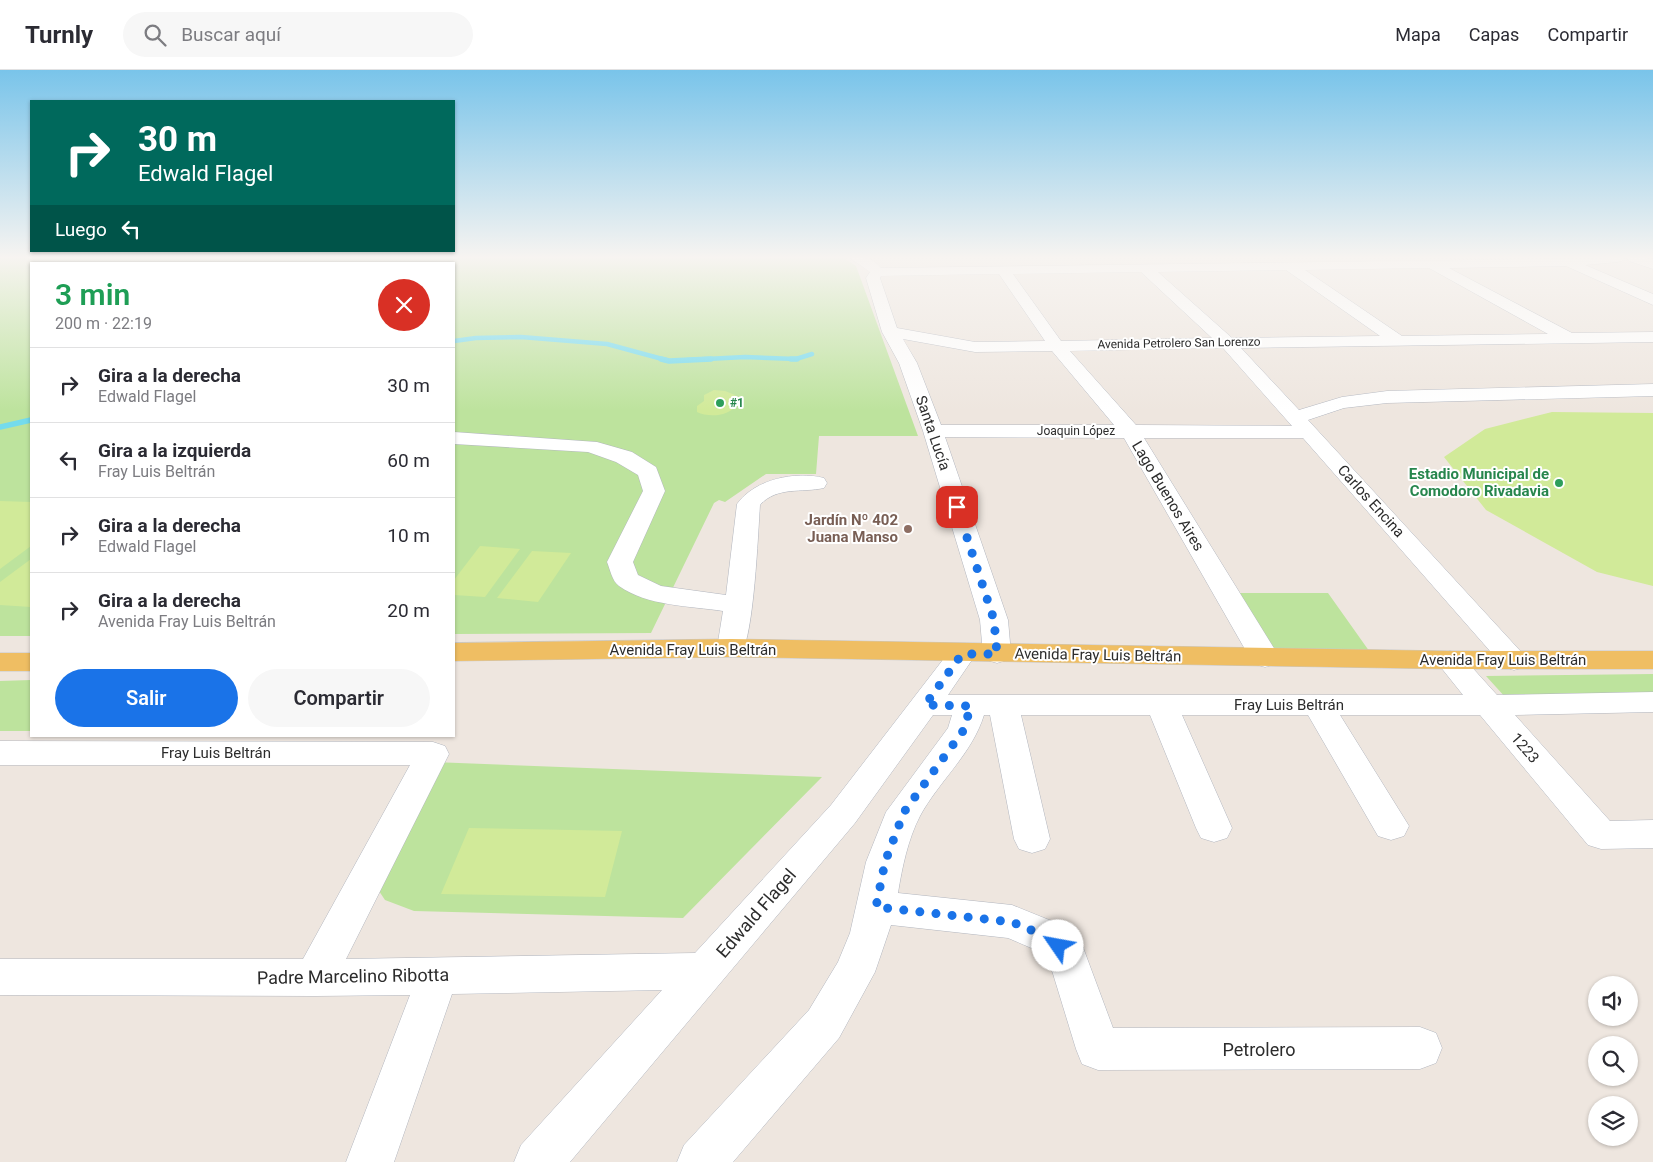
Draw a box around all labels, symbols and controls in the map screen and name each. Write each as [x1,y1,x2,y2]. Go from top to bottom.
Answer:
search box [123,12,473,57]
text: Turnly [25,21,93,49]
icon: search [141,21,169,49]
text: Buscar aquí [181,23,281,46]
text: Mapa [1395,24,1441,45]
text: Capas [1469,24,1519,45]
text: Compartir [1547,24,1628,45]
text: 30 m [138,119,217,160]
icon: right [55,120,120,185]
text: Edwald Flagel [138,161,273,186]
icon: left [117,215,145,243]
text: Luego [55,218,107,241]
text: 3 min [55,277,130,312]
button: close [378,279,430,331]
text: 200 m · 22:19 [55,314,152,333]
street label: Avenida Petrolero San Lorenzo [1097,335,1261,351]
text: Gira a la derecha [98,364,241,387]
icon: right [55,371,83,399]
text: 30 m [387,374,430,397]
text: Edwald Flagel [98,387,196,406]
street label: Santa Lucía [912,393,954,473]
place label: #1 [730,396,744,410]
marker: #1 [714,397,726,409]
street label: Joaquin López [1037,424,1115,438]
street label: Lago Buenos Aires [1128,438,1208,554]
text: Gira a la izquierda [98,439,251,462]
icon: left [55,446,83,474]
text: 60 m [387,449,430,472]
street label: Carlos Encina [1334,461,1408,541]
text: Fray Luis Beltrán [98,462,215,481]
place label: Estadio Municipal de Comodoro Rivadavia [1409,465,1549,500]
marker: Estadio Municipal de Comodoro Rivadavia [1553,477,1565,489]
pin [936,486,978,528]
icon: arrive [943,493,971,521]
place label: Jardín Nº 402 Juana Manso [805,511,898,546]
text: Gira a la derecha [98,514,241,537]
icon: right [55,521,83,549]
marker: Jardín Nº 402 Juana Manso [902,523,914,535]
text: 10 m [387,524,430,547]
text: Edwald Flagel [98,537,196,556]
text: Gira a la derecha [98,589,241,612]
icon: right [55,596,83,624]
text: 20 m [387,599,430,622]
text: Avenida Fray Luis Beltrán [98,612,276,631]
street label: Avenida Fray Luis Beltrán [610,641,776,659]
street label: Avenida Fray Luis Beltrán [1014,645,1182,665]
street label: Avenida Fray Luis Beltrán [1420,651,1586,669]
button: Salir [55,669,238,727]
button: Compartir [248,669,430,727]
street label: Fray Luis Beltrán [1234,696,1344,714]
street label: 1223 [1507,729,1543,767]
street label: Fray Luis Beltrán [161,744,271,762]
street label: Edwald Flagel [712,864,800,962]
position arrow [1031,919,1083,971]
street label: Padre Marcelino Ribotta [257,964,449,988]
map controls [1588,976,1638,1146]
button: sound [1588,976,1638,1026]
button: search [1588,1036,1638,1086]
street label: Petrolero [1223,1039,1295,1060]
button: layers [1588,1096,1638,1146]

